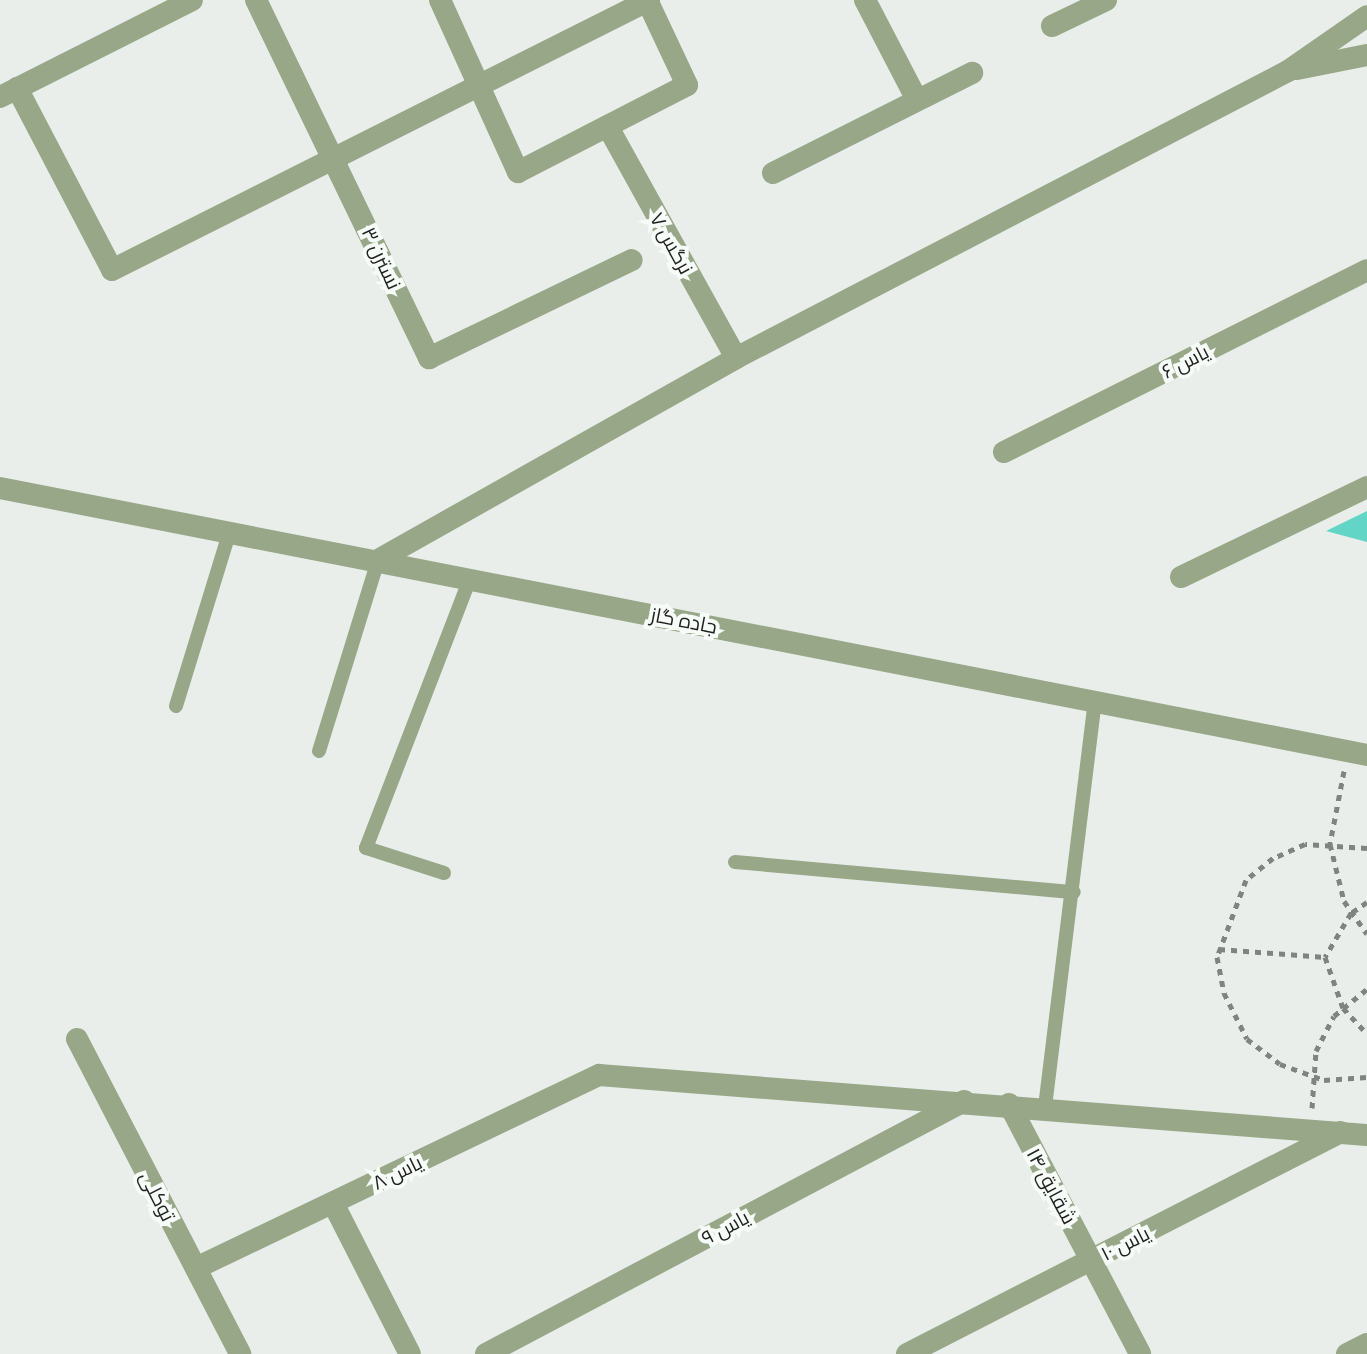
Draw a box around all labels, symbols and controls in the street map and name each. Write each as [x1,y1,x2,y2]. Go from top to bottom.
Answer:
street label: نرگس ۷ [645,208,699,278]
street label: نسترن ۳ [357,223,407,293]
street label: یاس ۶ [1157,339,1213,383]
street label: جاده گاز [649,602,719,638]
street label: شقایق ۱۴ [1022,1144,1082,1228]
street label: یاس ۸ [368,1150,426,1194]
street label: توکلی [135,1167,181,1225]
street label: یاس ۹ [697,1205,753,1249]
street label: یاس ۱۰ [1097,1221,1153,1265]

